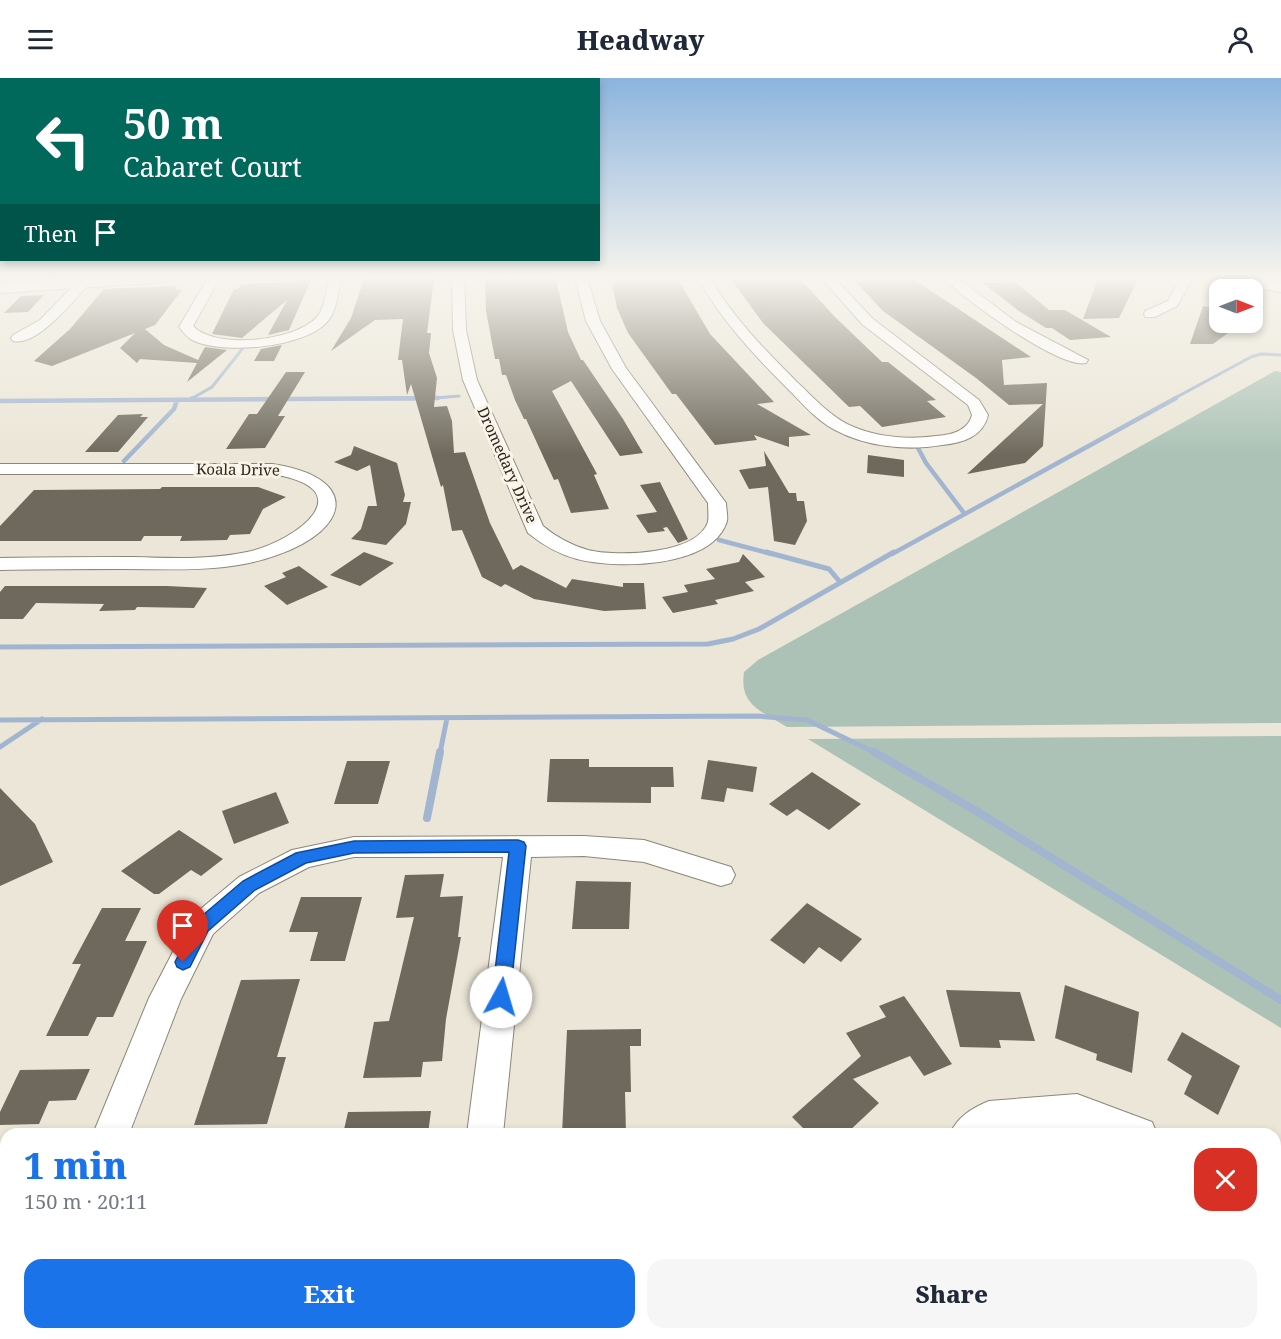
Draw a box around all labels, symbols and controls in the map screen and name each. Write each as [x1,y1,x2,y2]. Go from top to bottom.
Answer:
text: Headway [577,21,704,58]
icon: menu [24,23,57,56]
icon: person [1224,23,1257,56]
text: 50 m [123,94,223,151]
icon: left [24,102,102,180]
text: Cabaret Court [123,148,302,185]
icon: arrive [89,216,122,249]
text: Then [24,218,77,248]
north arrow [1209,279,1263,333]
map controls [1209,279,1263,333]
street label: Dromedary Drive [473,403,543,526]
street label: Koala Drive [196,458,280,480]
pin [157,900,208,962]
icon: arrive [166,909,199,942]
position arrow [469,965,533,1029]
text: 1 min [24,1141,127,1190]
button: close [1194,1148,1257,1211]
text: 150 m · 20:11 [24,1188,147,1215]
button: Exit [24,1259,635,1328]
button: Share [647,1259,1257,1328]

